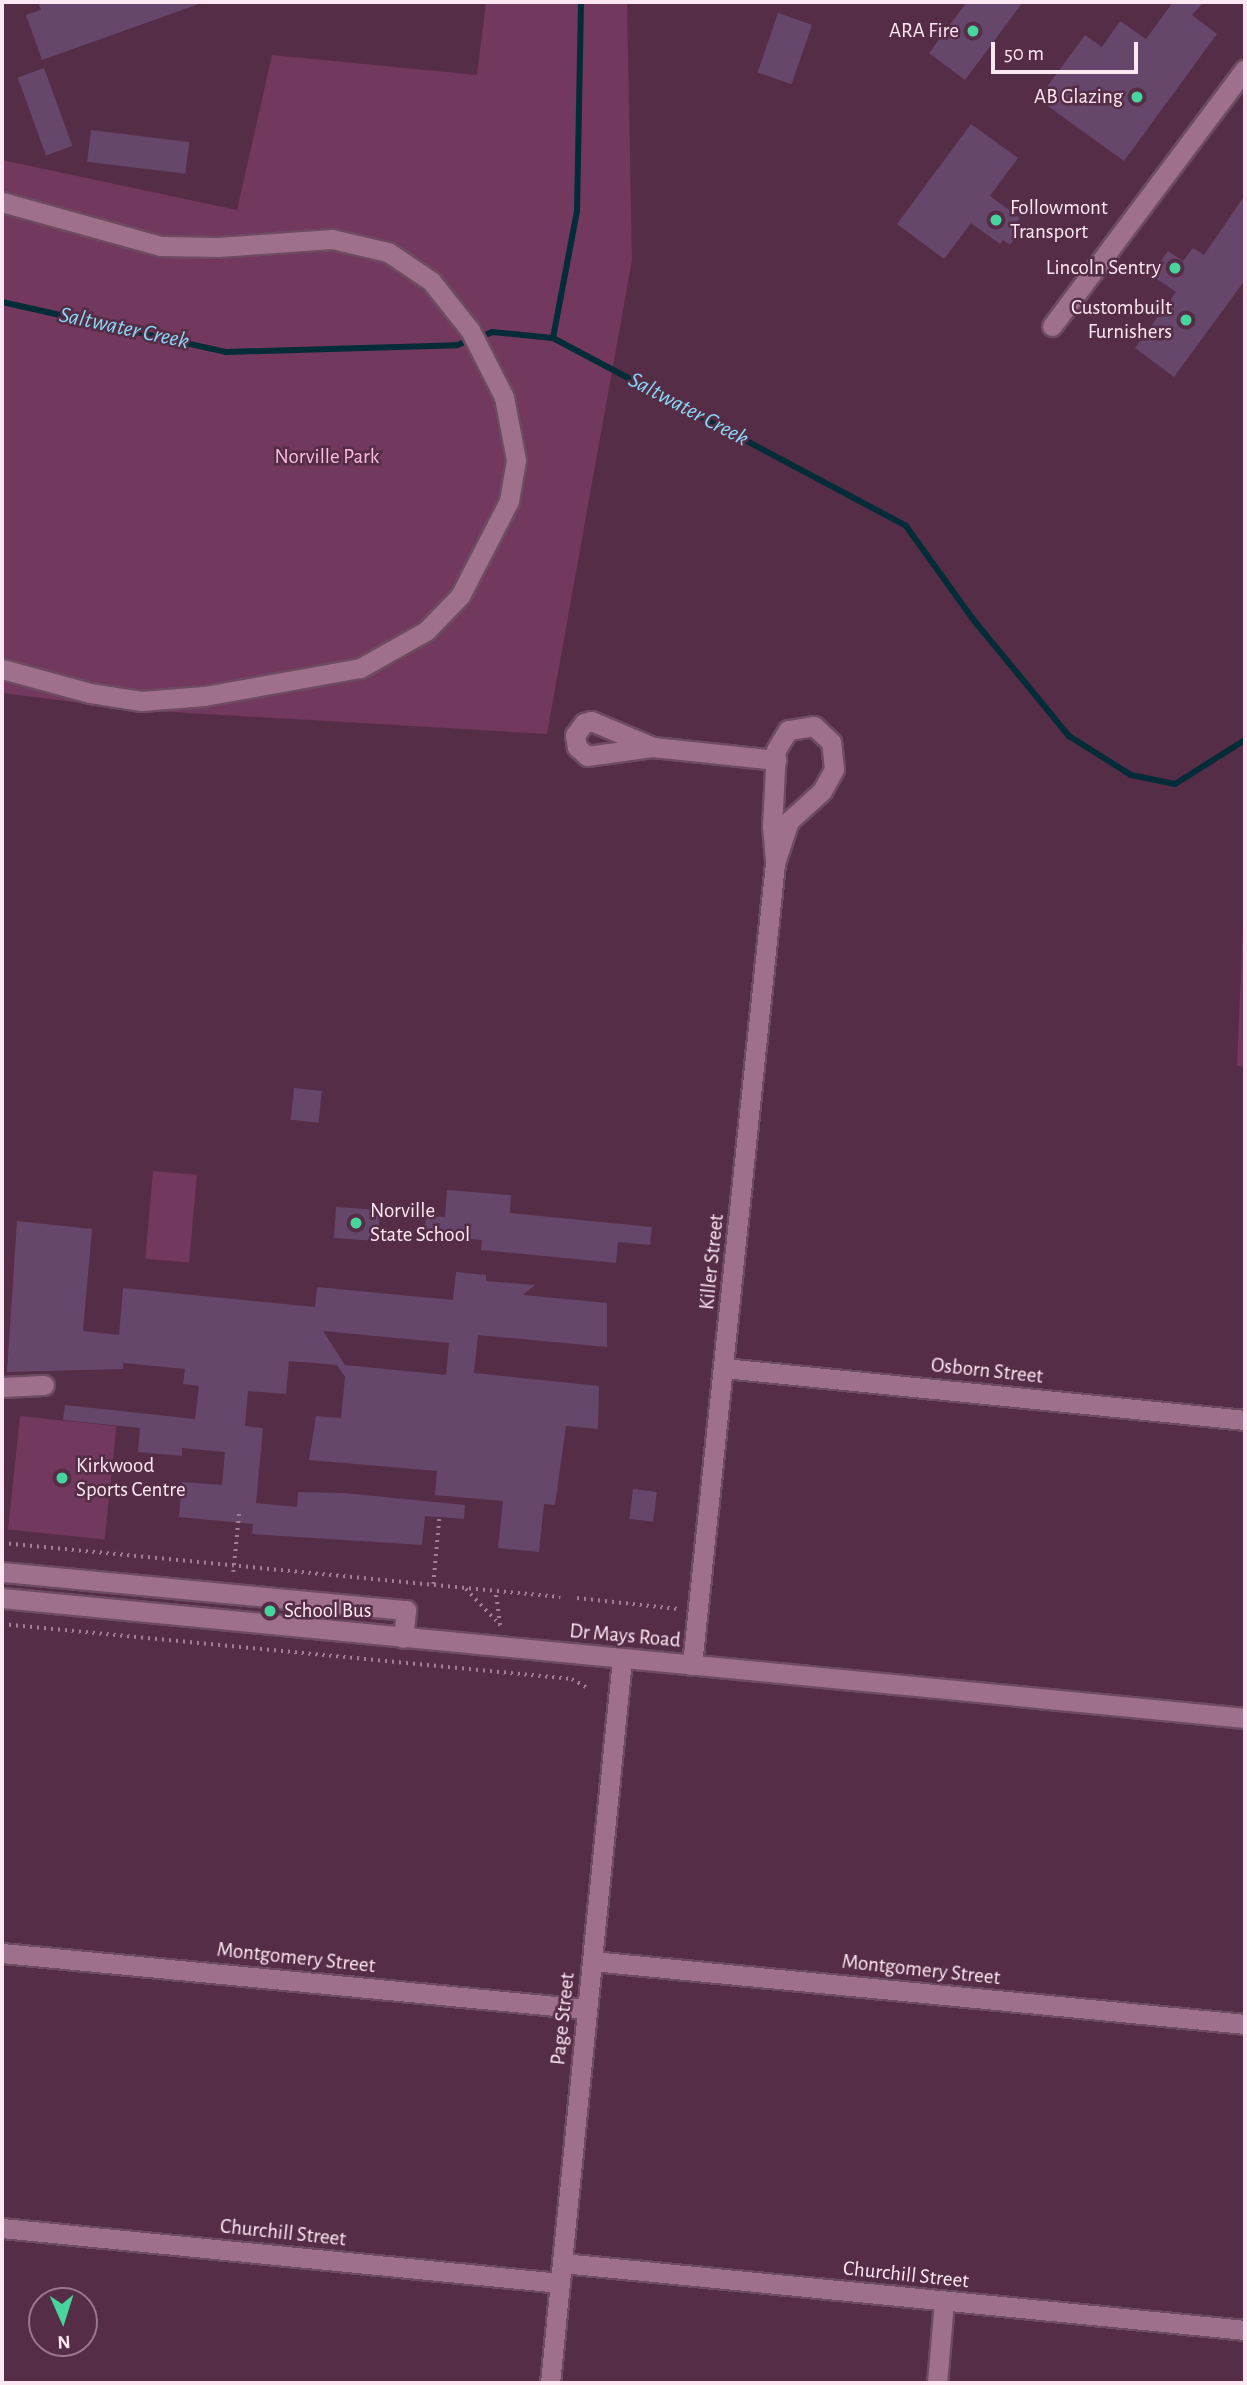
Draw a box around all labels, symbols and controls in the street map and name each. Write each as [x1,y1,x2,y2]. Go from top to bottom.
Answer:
place label: ARA Fire [889,18,959,44]
marker: ARA Fire [965,23,981,39]
scale bar [995,28,1142,72]
text: 50 m [1004,43,1044,64]
place label: AB Glazing [1034,84,1123,110]
marker: AB Glazing [1129,89,1145,105]
place label: Followmont Transport [1010,195,1108,245]
marker: Followmont Transport [988,212,1004,228]
place label: Lincoln Sentry [1046,255,1161,281]
marker: Lincoln Sentry [1167,260,1183,276]
place label: Custombuilt Furnishers [1071,295,1172,345]
water label: Saltwater Creek [57,302,191,356]
marker: Custombuilt Furnishers [1178,312,1194,328]
water label: Saltwater Creek [623,367,753,453]
park label: Norville Park [275,444,379,470]
place label: Norville State School [370,1198,470,1248]
street label: Killer Street [694,1213,730,1311]
marker: Norville State School [348,1215,364,1231]
street label: Osborn Street [930,1353,1044,1389]
place label: Kirkwood Sports Centre [76,1453,186,1503]
marker: Kirkwood Sports Centre [54,1470,70,1486]
place label: School Bus [284,1598,372,1624]
marker: School Bus [262,1603,278,1619]
street label: Dr Mays Road [568,1619,682,1653]
street label: Montgomery Street [216,1937,376,1979]
street label: Montgomery Street [841,1949,1001,1991]
street label: Page Street [546,1971,580,2067]
street label: Churchill Street [219,2214,347,2252]
street label: Churchill Street [842,2256,970,2294]
north arrow [28,2287,98,2357]
text: N [57,2332,71,2351]

